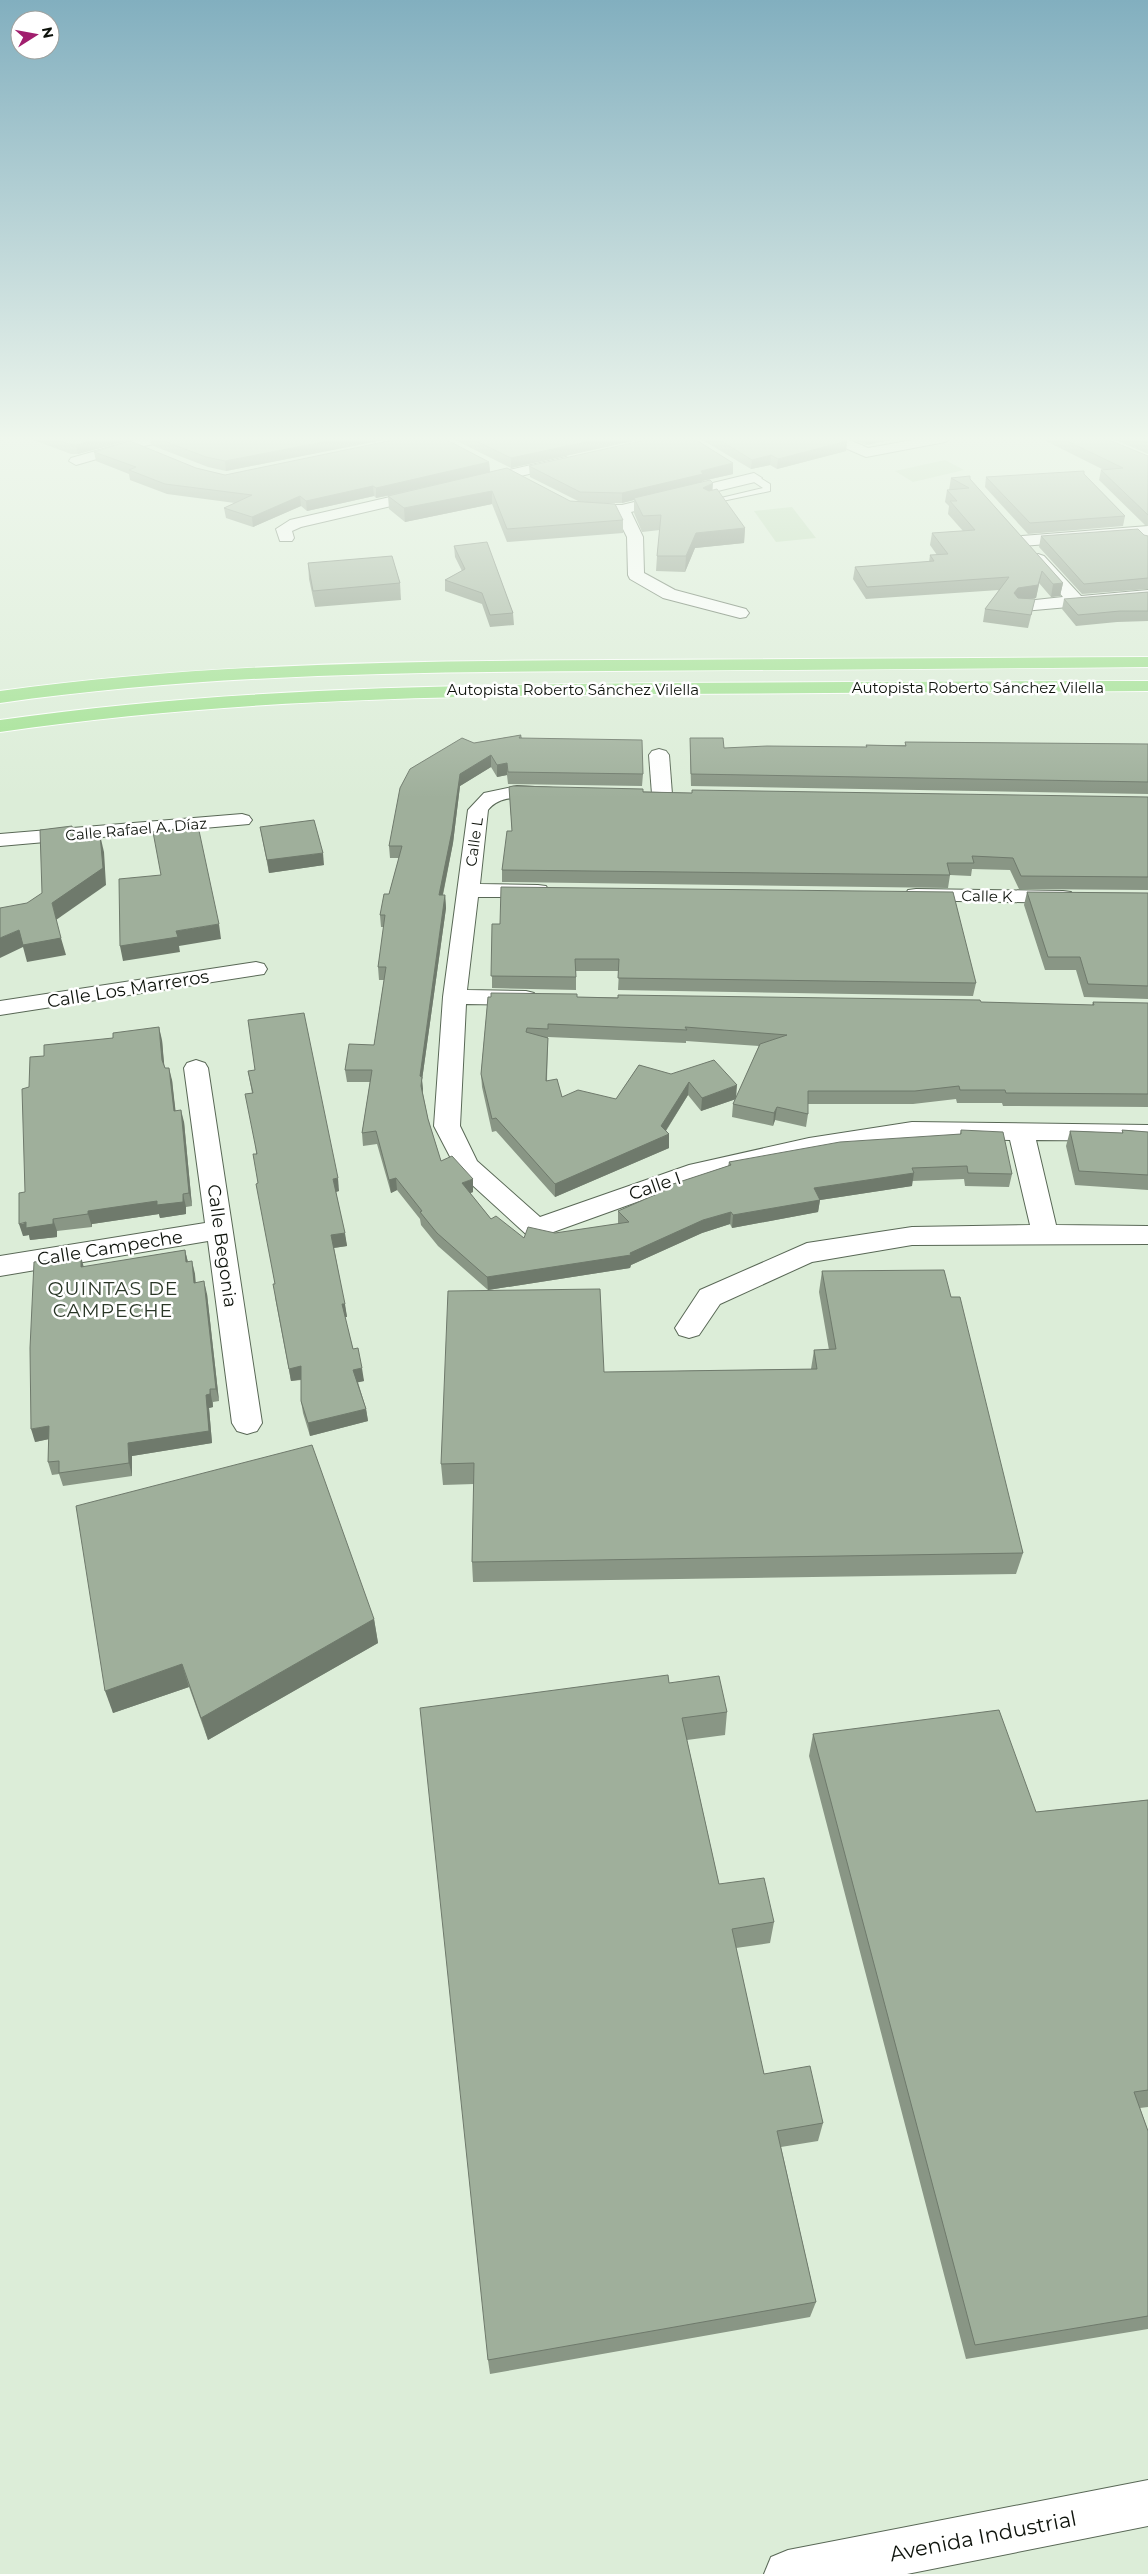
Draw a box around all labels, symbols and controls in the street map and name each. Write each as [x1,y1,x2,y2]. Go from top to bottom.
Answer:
north arrow [10,10,60,60]
text: N [38,25,58,40]
street label: Autopista Roberto Sánchez Vilella [852,678,1104,697]
street label: Autopista Roberto Sánchez Vilella [447,680,699,699]
street label: Calle Rafael A. Díaz [64,813,208,845]
street label: Calle L [461,816,487,868]
street label: Calle K [961,886,1013,906]
street label: Calle Los Marreros [45,965,211,1013]
street label: Calle I [626,1167,684,1205]
street label: Calle Begonia [202,1183,242,1309]
street label: Calle Campeche [36,1226,184,1270]
district label: QUINTAS DE CAMPECHE [47,1277,179,1322]
street label: Avenida Industrial [887,2506,1079,2566]

